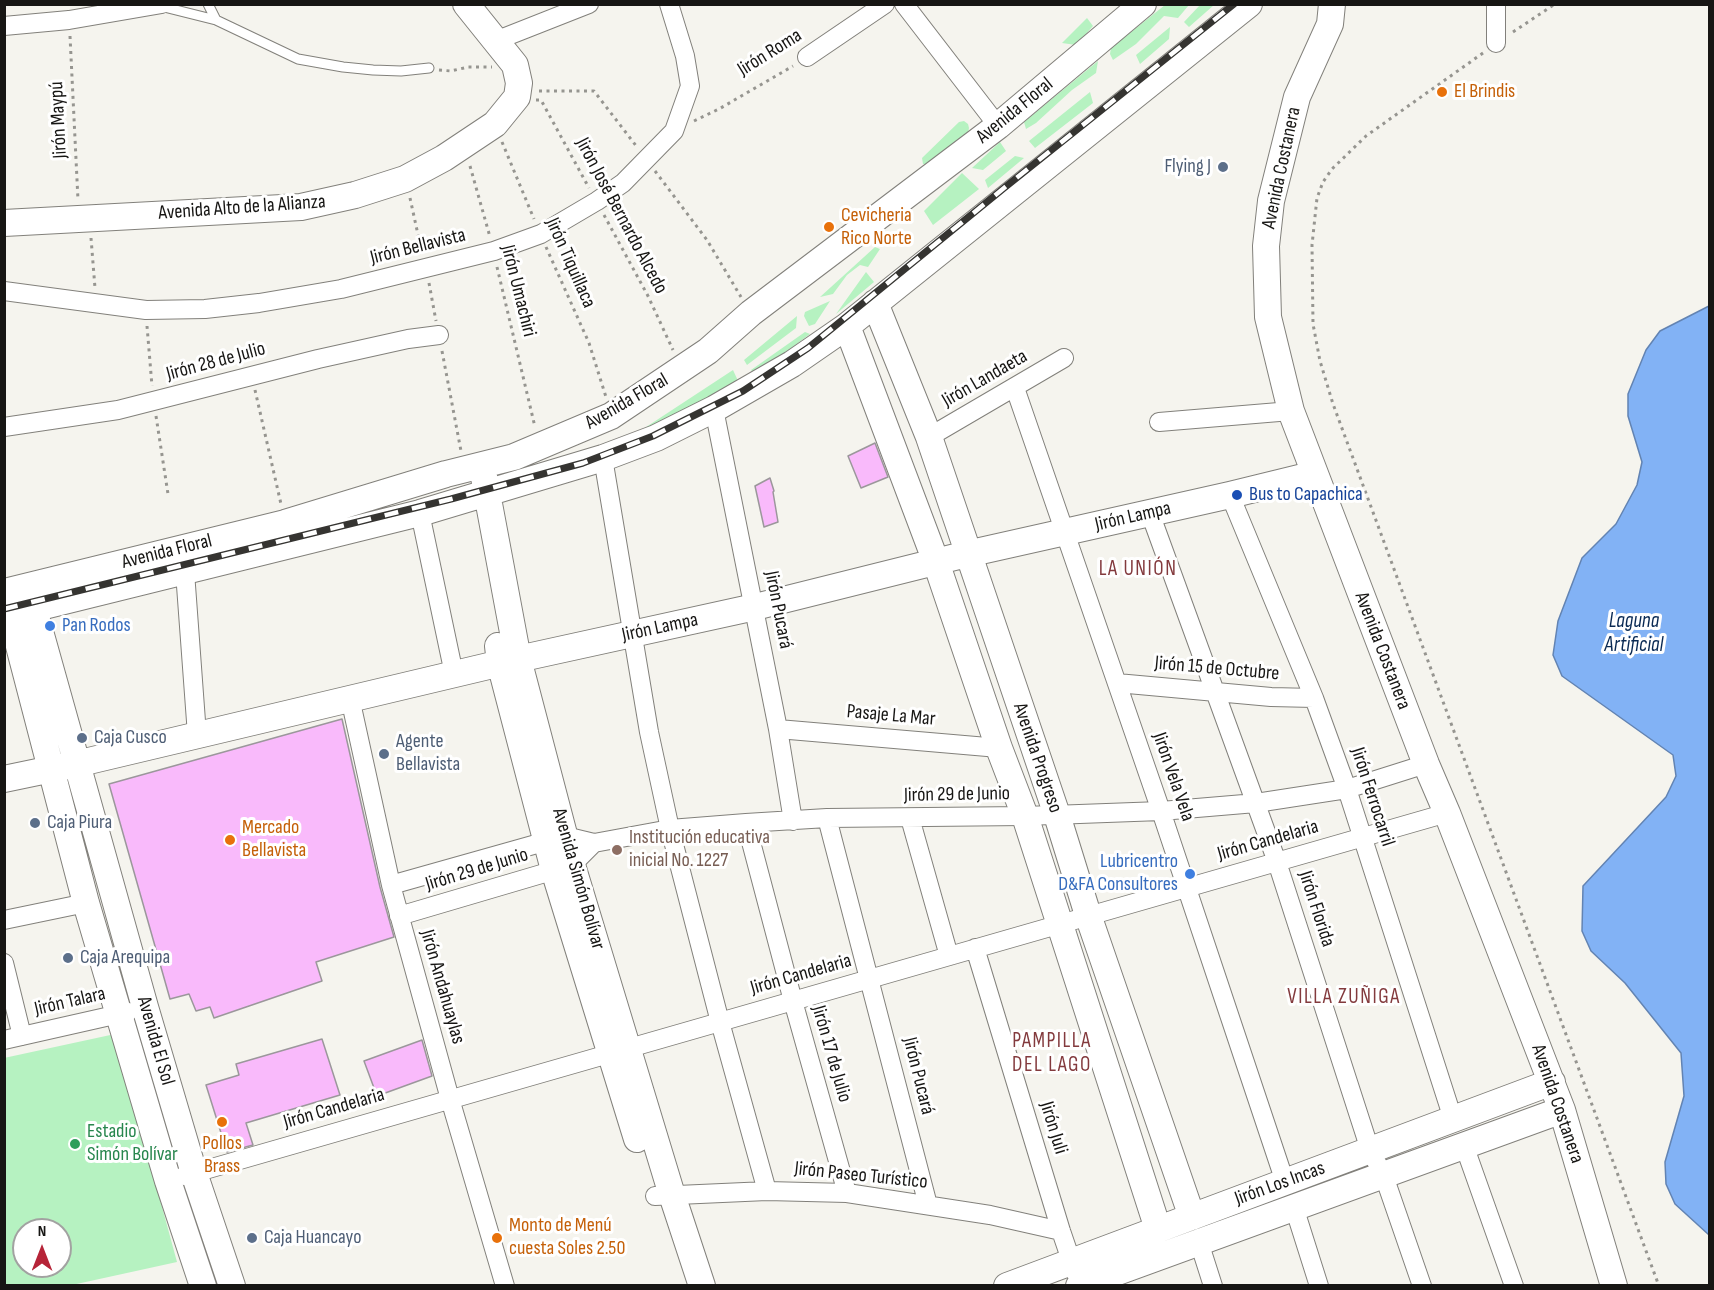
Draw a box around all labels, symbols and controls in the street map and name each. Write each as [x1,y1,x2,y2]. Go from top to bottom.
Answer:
street label: Jirón Roma [733,24,807,82]
street label: Avenida Floral [972,73,1058,149]
place label: El Brindis [1454,80,1515,104]
street label: Jirón Maypú [45,81,73,159]
marker: El Brindis [1435,85,1449,99]
street label: Avenida Costanera [1257,105,1307,231]
street label: Jirón José Bernardo Alcedo [570,134,672,298]
place label: Flying J [1164,155,1211,179]
marker: Flying J [1216,160,1230,174]
street label: Avenida Alto de la Alianza [158,190,326,226]
place label: Cevicheria Rico Norte [841,204,912,251]
street label: Jirón Tiquillaca [539,214,601,312]
marker: Cevicheria Rico Norte [822,220,836,234]
street label: Jirón Bellavista [368,224,468,270]
street label: Jirón Umachiri [495,243,541,339]
street label: Jirón 28 de Julio [164,337,268,387]
street label: Jirón Landaeta [938,345,1032,413]
street label: Avenida Floral [581,369,673,435]
place label: Bus to Capachica [1249,483,1363,507]
marker: Bus to Capachica [1230,488,1244,502]
street label: Jirón Lampa [1093,497,1173,537]
street label: Avenida Floral [120,529,214,575]
district label: LA UNIÓN [1099,557,1177,583]
street label: Jirón Pucará [759,569,797,651]
street label: Avenida Costanera [1349,589,1415,713]
street label: Jirón Lampa [620,608,700,648]
water label: Laguna Artificial [1605,609,1663,659]
place label: Pan Rodos [62,614,131,638]
marker: Pan Rodos [43,619,57,633]
street label: Jirón 15 de Octubre [1154,652,1280,686]
street label: Pasaje La Mar [846,700,936,732]
street label: Avenida Progreso [1007,700,1067,816]
place label: Caja Cusco [94,726,167,750]
place label: Agente Bellavista [396,730,460,777]
street label: Jirón Vela Vela [1147,730,1199,824]
marker: Caja Cusco [75,731,89,745]
street label: Jirón Ferrocarril [1345,745,1399,849]
marker: Agente Bellavista [377,747,391,761]
street label: Jirón 29 de Junio [904,782,1010,808]
street label: Avenida Simón Bolívar [546,805,610,953]
place label: Caja Piura [47,811,112,835]
street label: Jirón Candelaria [1215,815,1321,867]
marker: Caja Piura [28,816,42,830]
place label: Mercado Bellavista [242,816,306,863]
place label: Institución educativa inicial No. 1227 [629,826,770,873]
marker: Mercado Bellavista [223,833,237,847]
street label: Jirón 29 de Junio [423,843,531,897]
marker: Institución educativa inicial No. 1227 [610,843,624,857]
place label: Lubricentro D&FA Consultores [1058,850,1178,897]
marker: Lubricentro D&FA Consultores [1183,867,1197,881]
street label: Jirón Florida [1292,868,1340,950]
street label: Jirón Andahuaylas [414,927,470,1047]
place label: Caja Arequipa [80,946,170,970]
street label: Jirón Candelaria [748,949,854,1001]
marker: Caja Arequipa [61,951,75,965]
street label: Jirón Talara [32,982,108,1022]
district label: VILLA ZUÑIGA [1287,985,1401,1011]
street label: Avenida El Sol [131,994,179,1088]
street label: Jirón 17 de Julio [806,1003,856,1105]
district label: PAMPILLA DEL LAGO [1012,1029,1092,1079]
street label: Jirón Pucará [897,1035,939,1117]
street label: Avenida Costanera [1525,1042,1589,1166]
street label: Jirón Candelaria [281,1083,387,1135]
street label: Jirón Juli [1034,1099,1072,1157]
marker: Pollos Brass [215,1115,229,1129]
place label: Estadio Simón Bolívar [87,1120,178,1167]
place label: Pollos Brass [202,1132,242,1179]
marker: Estadio Simón Bolívar [68,1137,82,1151]
street label: Jirón Paseo Turístico [793,1157,929,1195]
street label: Jirón Los Incas [1232,1157,1328,1211]
place label: Monto de Menú cuesta Soles 2.50 [509,1214,625,1261]
north arrow [12,1218,72,1278]
text: N [38,1222,46,1241]
place label: Caja Huancayo [264,1226,361,1250]
marker: Caja Huancayo [245,1231,259,1245]
marker: Monto de Menú cuesta Soles 2.50 [490,1231,504,1245]

